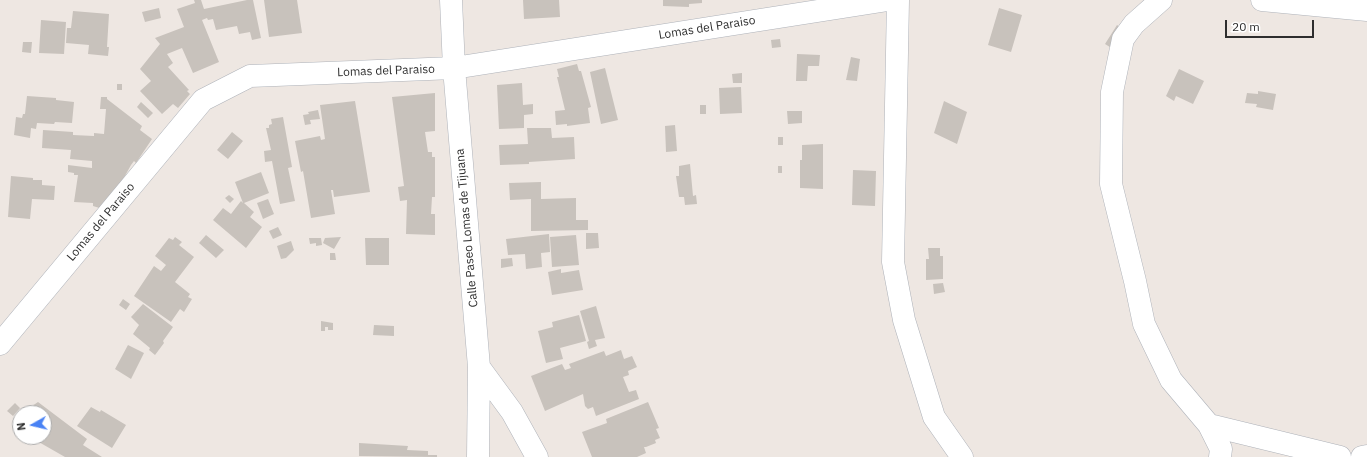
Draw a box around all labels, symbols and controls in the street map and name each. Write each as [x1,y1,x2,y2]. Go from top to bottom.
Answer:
scale bar [1227,12,1316,38]
street label: Lomas del Paraiso [658,13,756,43]
text: 20 m [1232,19,1260,34]
street label: Lomas del Paraiso [337,62,435,80]
street label: Calle Paseo Lomas de Tijuana [453,148,481,308]
street label: Lomas del Paraiso [64,180,138,264]
north arrow [12,405,52,445]
text: N [14,422,29,431]

